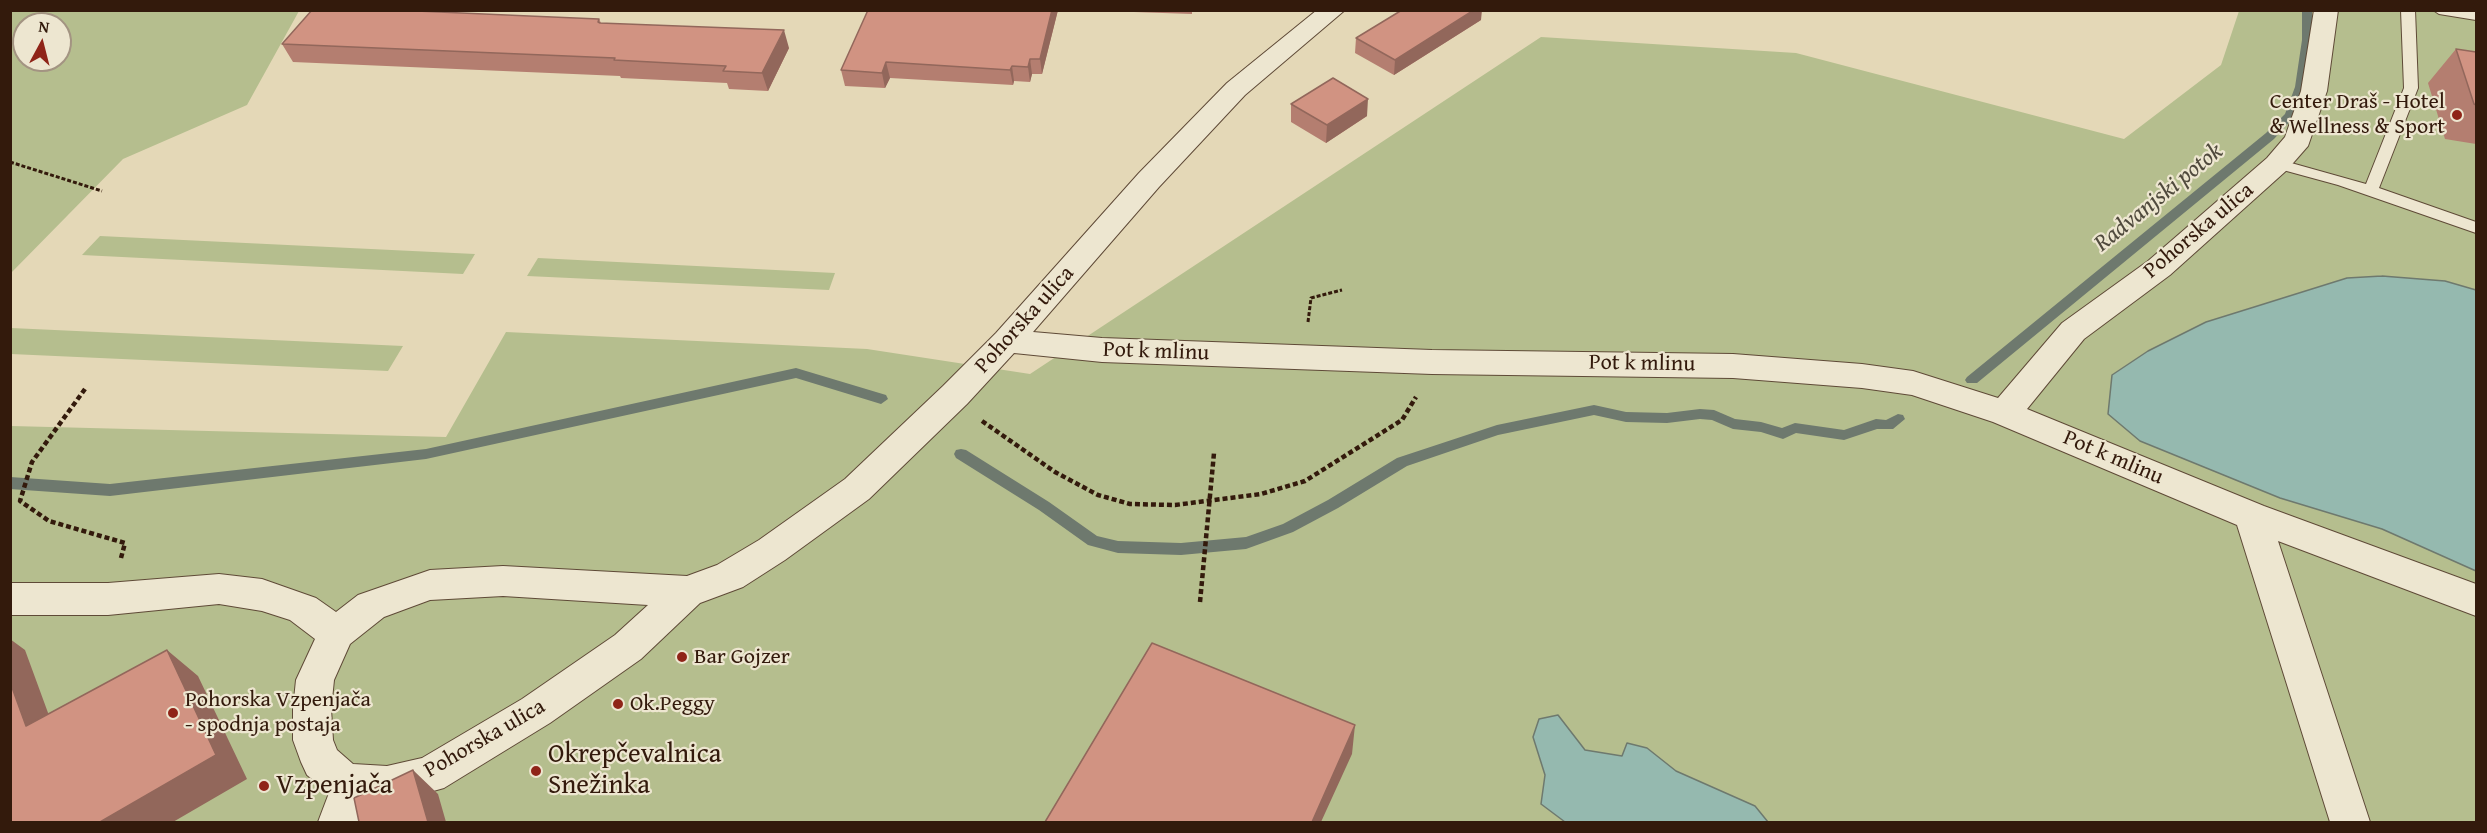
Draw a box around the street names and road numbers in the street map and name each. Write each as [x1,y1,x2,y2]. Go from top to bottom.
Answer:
street label: Pohorska ulica [2139,177,2259,285]
street label: Pohorska ulica [970,261,1080,379]
street label: Pot k mlinu [1102,337,1210,367]
street label: Pot k mlinu [1589,350,1695,378]
street label: Pot k mlinu [2059,425,2167,491]
street label: Pohorska ulica [420,694,550,784]

